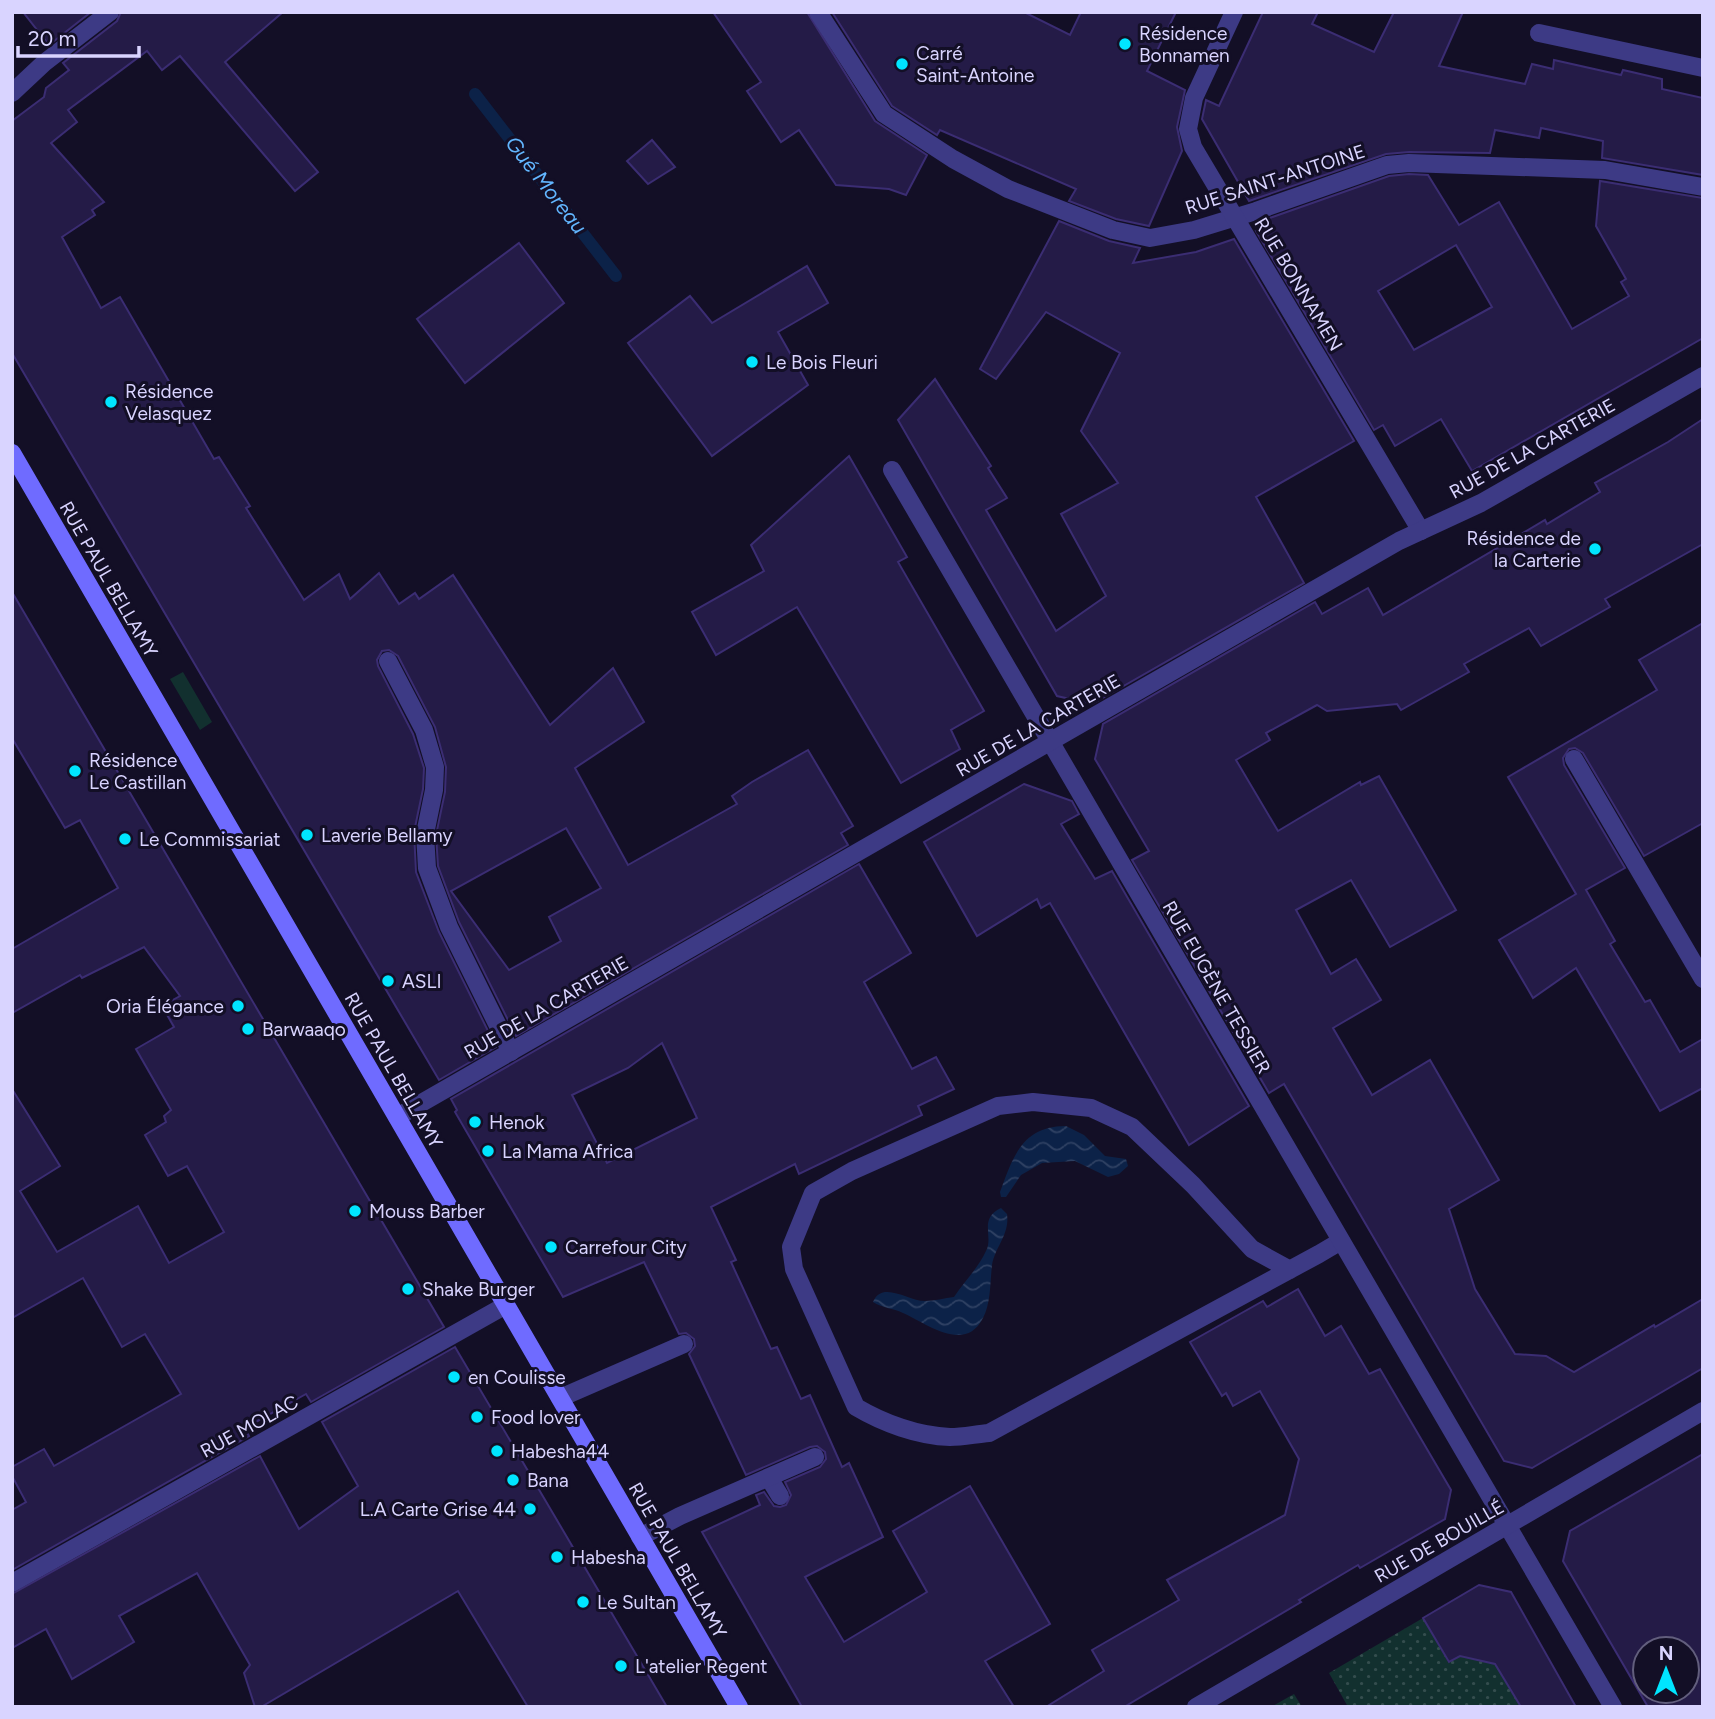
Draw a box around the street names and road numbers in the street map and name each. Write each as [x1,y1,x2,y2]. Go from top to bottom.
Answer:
street label: RUE SAINT-ANTOINE [1182,139,1368,219]
street label: RUE BONNAMEN [1250,213,1348,355]
street label: RUE DE LA CARTERIE [1445,393,1619,504]
street label: RUE PAUL BELLAMY [55,497,163,662]
street label: RUE DE LA CARTERIE [952,669,1125,782]
street label: RUE EUGÈNE TESSIER [1158,897,1275,1078]
street label: RUE DE LA CARTERIE [460,951,633,1064]
street label: RUE PAUL BELLAMY [340,988,448,1153]
street label: RUE MOLAC [196,1390,302,1463]
street label: RUE PAUL BELLAMY [624,1478,732,1643]
street label: RUE DE BOUILLÉ [1370,1495,1508,1588]

